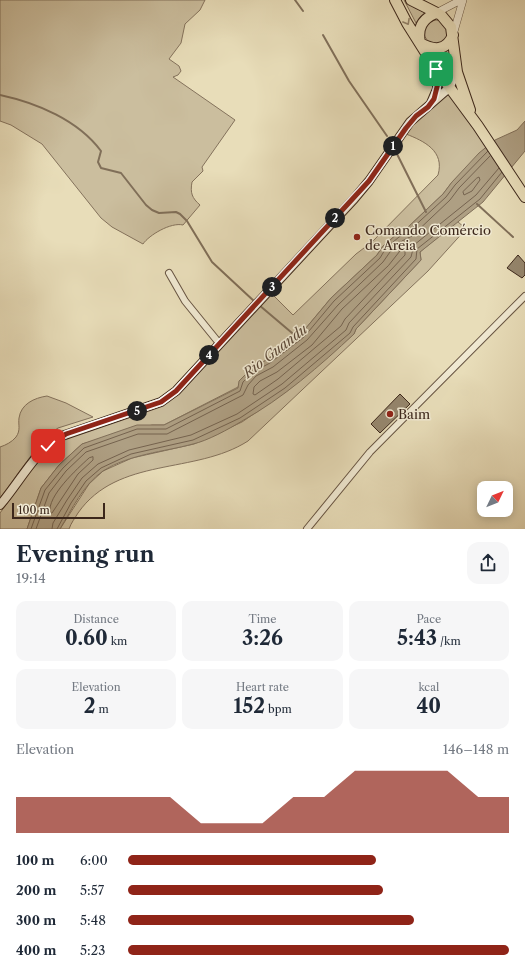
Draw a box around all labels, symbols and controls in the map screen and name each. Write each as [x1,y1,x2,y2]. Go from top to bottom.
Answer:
one-way arrow [402,18,409,25]
pin [419,52,453,86]
icon: arrive [425,58,447,80]
pin: 1 [383,136,403,156]
text: 1 [391,139,395,153]
pin: 2 [325,208,345,228]
text: 2 [332,211,338,225]
place label: Comando Comércio de Areia [365,222,491,253]
marker: Comando Comércio de Areia [352,232,362,242]
pin: 3 [262,277,282,297]
text: 3 [269,280,275,294]
water label: Rio Guandu [238,320,312,382]
pin: 4 [199,345,219,365]
text: 4 [206,348,212,362]
pin: 5 [127,401,147,421]
text: 5 [134,404,140,418]
place label: Baim [398,406,430,422]
marker: Baim [385,409,395,419]
pin [31,429,65,463]
icon: check [37,435,59,457]
north arrow [477,481,513,517]
map controls [477,481,513,517]
scale bar [12,501,105,520]
text: 100 m [18,503,50,517]
text: Evening run [16,541,155,568]
button: share [467,542,509,584]
text: 19:14 [16,570,46,586]
text: Distance [73,612,119,626]
text: Time [249,612,276,626]
text: Pace [416,612,441,626]
text: 0.60 [65,626,108,650]
text: 3:26 [242,626,283,650]
text: 5:43 [397,626,437,650]
text: km [108,634,127,648]
text: /km [437,634,461,648]
text: Elevation [72,680,121,694]
text: Heart rate [236,680,289,694]
text: kcal [418,680,439,694]
text: 2 [84,694,95,718]
text: 152 [233,694,265,718]
text: 40 [417,694,441,718]
text: m [95,702,109,716]
text: bpm [265,702,292,716]
text: Elevation [16,741,74,757]
text: 146–148 m [443,741,509,757]
text: 100 m [16,852,55,868]
text: 6:00 [80,852,108,868]
text: 200 m [16,882,56,898]
text: 5:57 [80,882,104,898]
text: 300 m [16,912,56,928]
text: 5:48 [80,912,106,928]
text: 400 m [16,942,56,958]
text: 5:23 [80,942,105,958]

